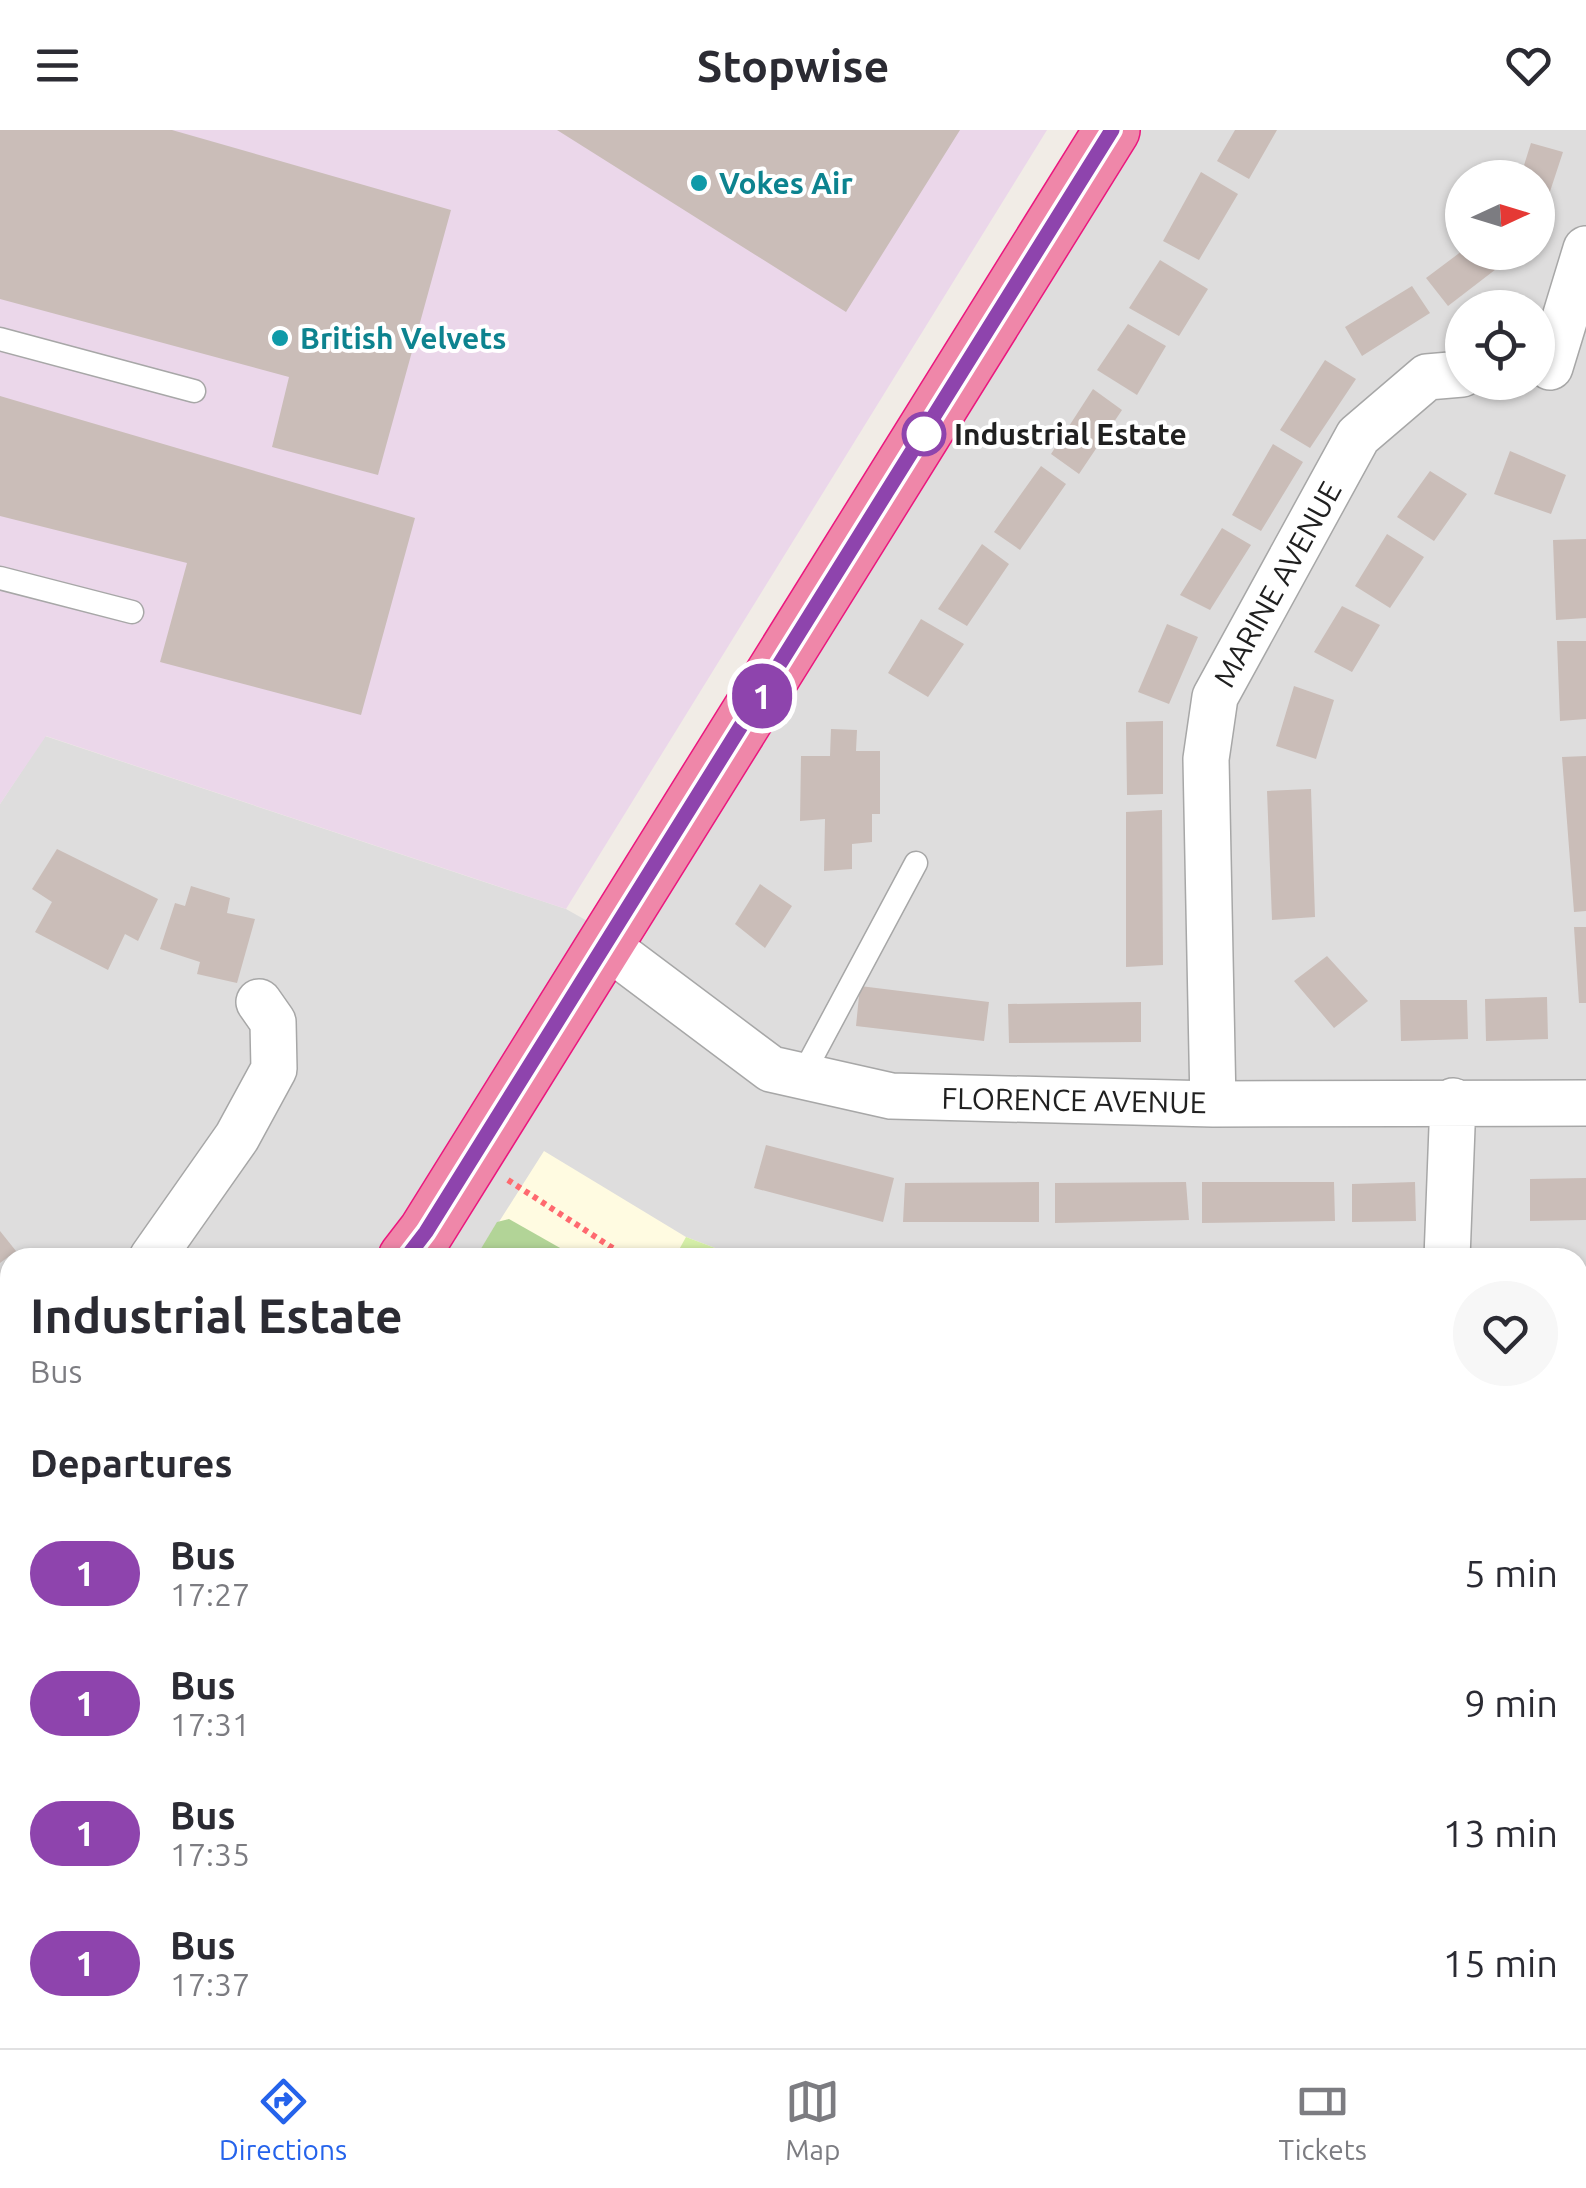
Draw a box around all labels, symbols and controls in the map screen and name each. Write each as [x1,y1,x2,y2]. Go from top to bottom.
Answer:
icon: menu [30,38,85,93]
icon: heart [1501,38,1556,93]
text: Stopwise [697,40,889,91]
north arrow [1445,160,1555,270]
map controls [1445,160,1555,400]
place label: Vokes Air [719,166,853,200]
marker: Vokes Air [688,172,710,194]
button: locate [1445,290,1555,400]
place label: British Velvets [300,321,506,355]
marker: British Velvets [269,327,291,349]
marker: Industrial Estate [903,413,945,455]
place label: Industrial Estate [954,417,1187,451]
street label: MARINE AVENUE [1206,475,1348,693]
line badge: 1 [730,664,794,728]
text: 1 [752,676,772,716]
street label: FLORENCE AVENUE [941,1081,1207,1119]
button: heart [1453,1281,1558,1386]
text: Industrial Estate [30,1288,403,1342]
text: Bus [30,1353,82,1389]
text: Departures [30,1442,232,1484]
text: Bus [170,1534,235,1576]
text: 5 min [1464,1552,1558,1594]
text: 1 [75,1553,95,1593]
text: 17:27 [170,1576,250,1612]
text: Bus [170,1664,235,1706]
text: 9 min [1464,1682,1558,1724]
text: 1 [75,1683,95,1723]
text: 17:31 [170,1706,250,1742]
text: Bus [170,1794,235,1836]
text: 13 min [1443,1812,1558,1854]
text: 1 [75,1813,95,1853]
text: 17:35 [170,1836,250,1872]
text: Bus [170,1924,235,1966]
text: 15 min [1443,1942,1558,1984]
text: 1 [75,1943,95,1983]
text: 17:37 [170,1966,250,2002]
tab: Directions [219,2074,347,2165]
tab: Map [785,2074,840,2165]
tab: Tickets [1279,2074,1367,2165]

